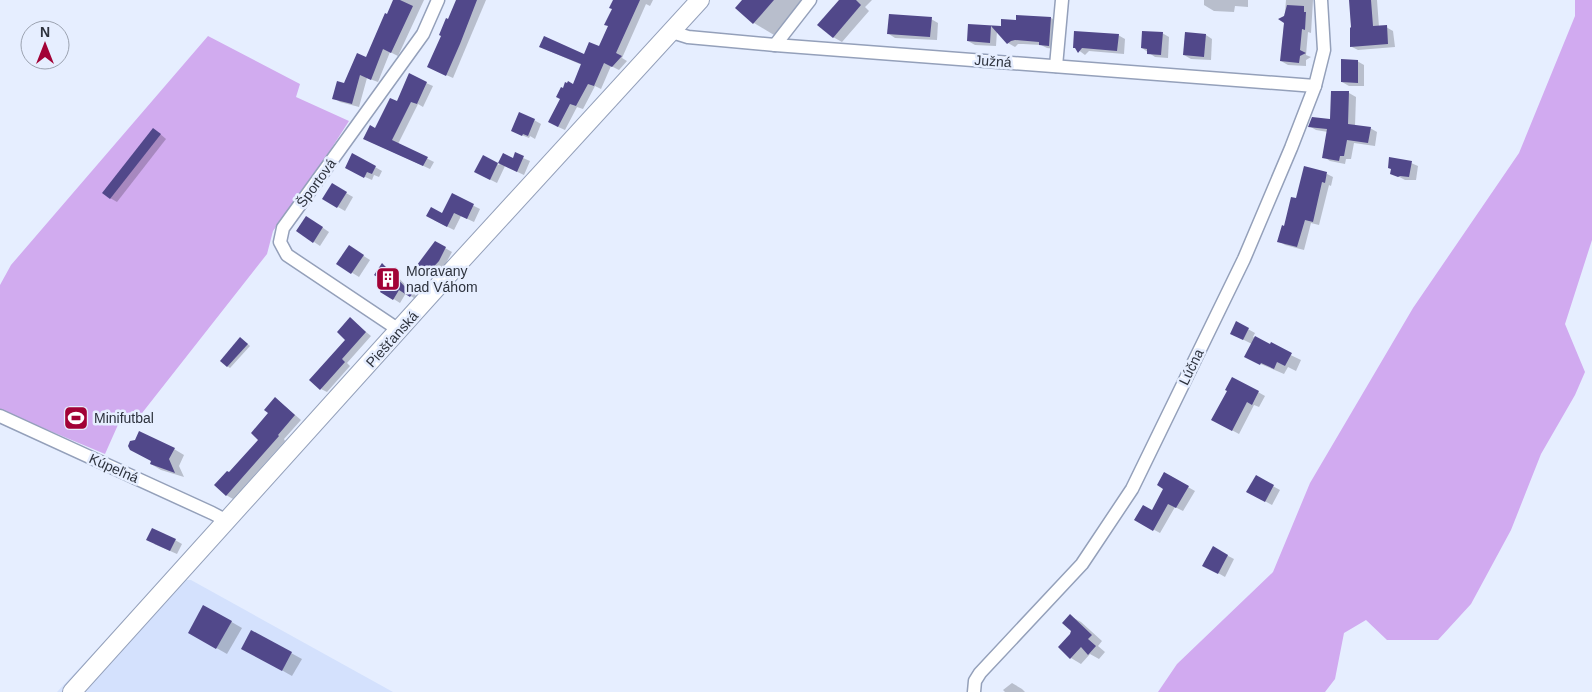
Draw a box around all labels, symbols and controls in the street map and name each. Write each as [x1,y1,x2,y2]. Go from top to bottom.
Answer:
north arrow [20,20,70,70]
text: N [40,24,50,40]
street label: Južná [974,52,1012,70]
street label: Športová [293,155,339,210]
place label: Moravany nad Váhom [406,263,478,295]
building icon: Moravany nad Váhom [375,266,401,292]
street label: Piešťanská [363,308,421,370]
street label: Lúčna [1175,346,1207,388]
sports icon: Minifutbal [63,405,89,431]
place label: Minifutbal [94,410,154,426]
street label: Kúpeľná [87,450,141,486]

